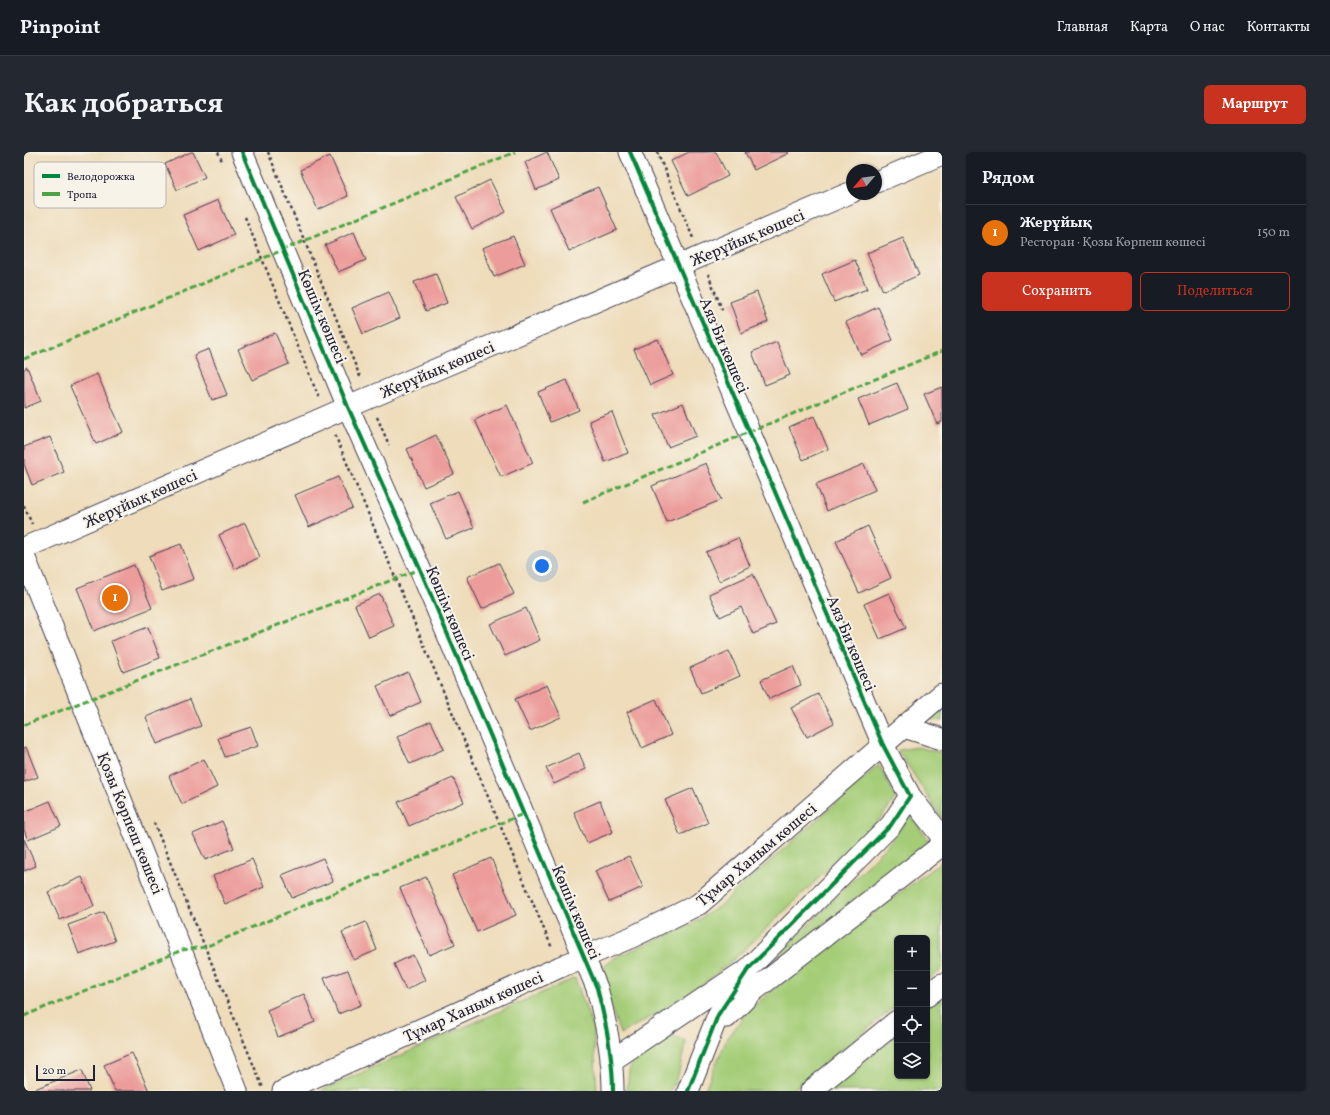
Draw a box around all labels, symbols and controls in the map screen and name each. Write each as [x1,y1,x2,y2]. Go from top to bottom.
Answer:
text: Pinpoint [20,15,100,41]
text: Главная [1057,18,1108,37]
text: Карта [1130,18,1168,37]
text: О нас [1190,18,1225,37]
text: Контакты [1247,18,1310,37]
text: Как добраться [24,85,223,124]
button: Маршрут [1204,85,1306,124]
legend [34,162,166,208]
north arrow [846,164,882,200]
text: Рядом [982,167,1035,190]
text: Велодорожка [67,170,136,185]
text: Тропа [67,188,98,203]
street label: Жерұйық көшесі [687,205,809,273]
text: Жерұйық [1020,213,1092,234]
text: 1 [992,224,998,242]
text: 150 m [1257,224,1290,242]
text: Ресторан · Қозы Көрпеш көшесі [1020,234,1206,252]
street label: Көшім көшесі [291,266,351,368]
button: Сохранить [982,272,1132,311]
button: Поделиться [1140,272,1290,311]
street label: Аяз Би көшесі [693,294,753,397]
street label: Жерұйық көшесі [377,337,499,405]
street label: Жерұйық көшесі [80,465,201,535]
your location [532,556,552,576]
street label: Көшім көшесі [419,563,479,665]
pin: 1 [102,583,128,613]
street label: Аяз Би көшесі [820,592,880,695]
street label: Қозы Көрпеш көшесі [91,749,168,898]
street label: Тұмар Ханым көшесі [692,798,822,912]
street label: Көшім көшесі [545,862,605,964]
map controls [894,935,930,1079]
button: + [894,935,930,971]
street label: Тұмар Ханым көшесі [400,967,547,1049]
button: − [894,971,930,1007]
button: locate [894,1007,930,1043]
button: layers [894,1043,930,1079]
scale bar [36,1063,95,1082]
text: 20 m [42,1064,66,1079]

